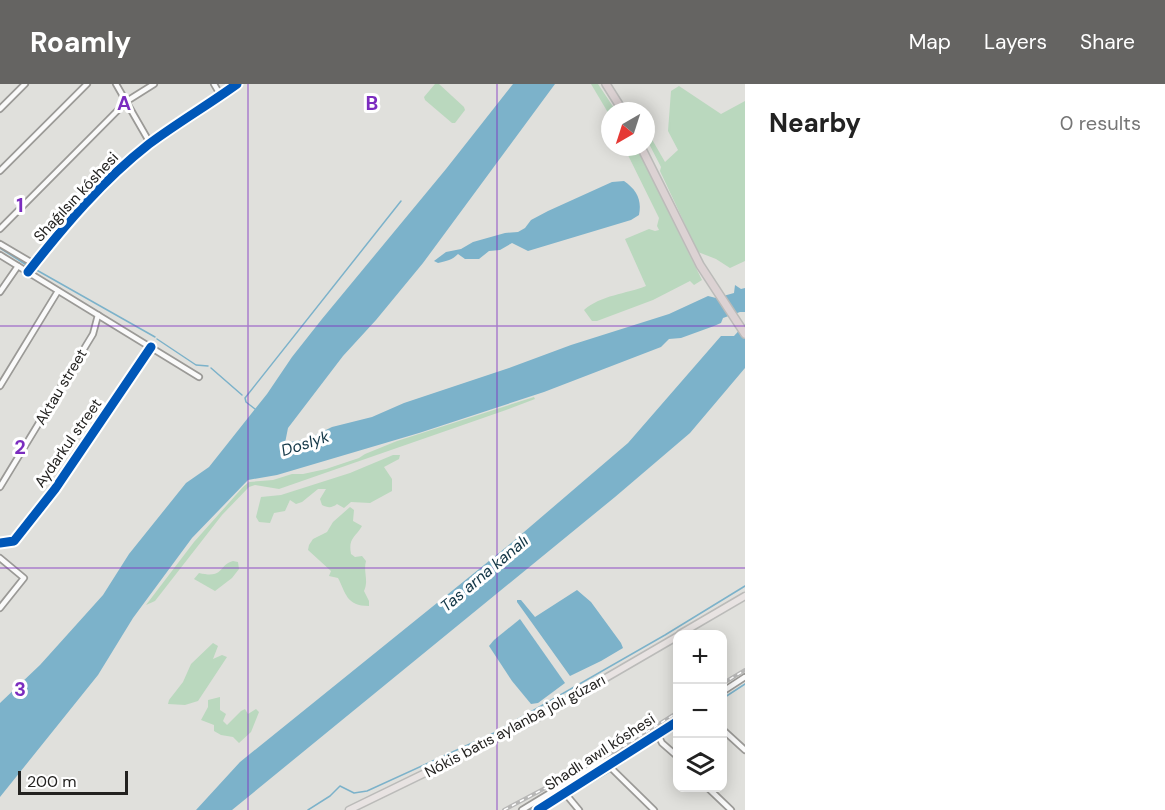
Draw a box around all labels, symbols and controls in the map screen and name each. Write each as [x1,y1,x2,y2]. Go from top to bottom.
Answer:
text: Roamly [30,24,131,61]
text: Map [909,28,951,56]
text: Layers [984,28,1047,56]
text: Share [1080,28,1135,56]
text: A [117,90,131,116]
text: B [366,90,378,116]
north arrow [601,102,655,156]
text: Nearby [769,106,861,140]
text: 0 results [1060,110,1141,136]
street label: Shaǵılsın kóshesi [29,148,123,246]
text: 1 [16,192,24,218]
street label: Aktau street [30,345,92,429]
street label: Aydarkul street [30,394,106,491]
water label: Doslyk [278,426,333,461]
text: 2 [14,434,26,460]
water label: Tas arna kanalı [436,530,533,616]
map controls [673,630,727,792]
button: + [673,630,727,684]
street label: Nókis batıs aylanba jolı gúzarı [421,670,609,782]
text: 3 [14,676,26,702]
button: − [673,684,727,738]
street label: Shadlı awıl kóshesi [541,709,659,795]
button: layers [673,738,727,792]
scale bar [18,768,128,796]
text: 200 m [27,771,76,792]

